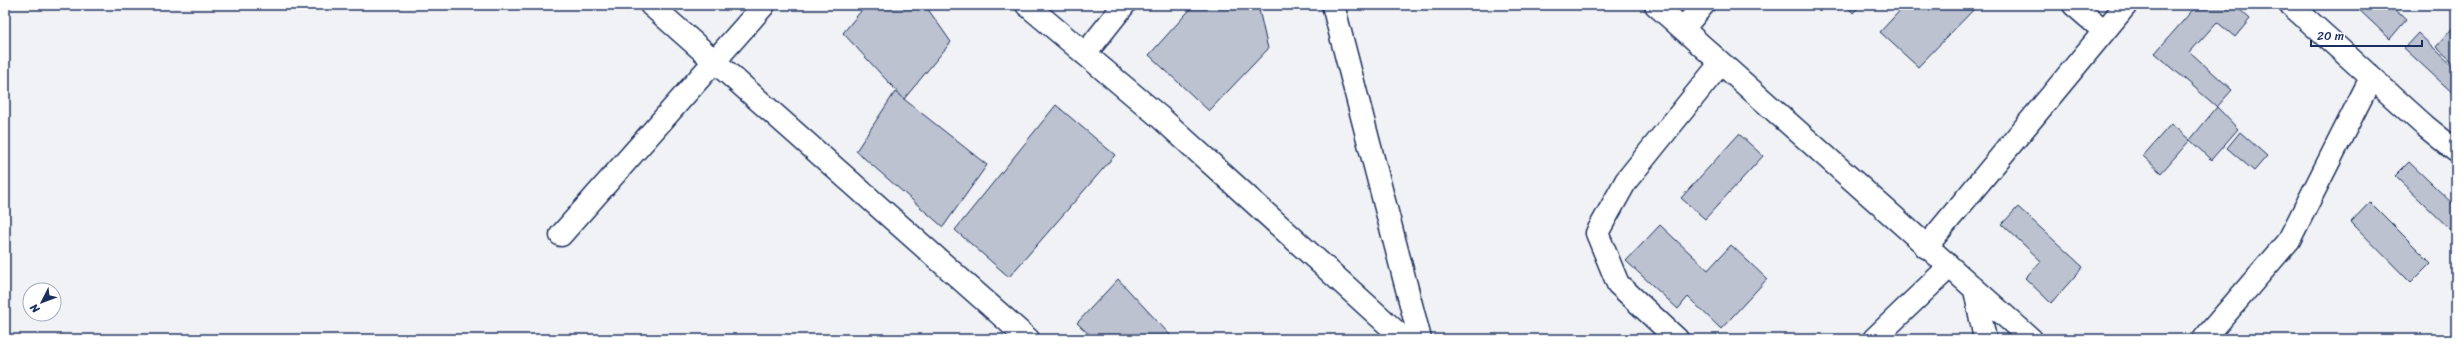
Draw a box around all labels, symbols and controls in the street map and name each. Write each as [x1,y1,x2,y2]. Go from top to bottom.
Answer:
scale bar [2311,22,2422,48]
text: 20 m [2317,25,2344,47]
north arrow [22,282,62,322]
text: N [25,299,45,318]

